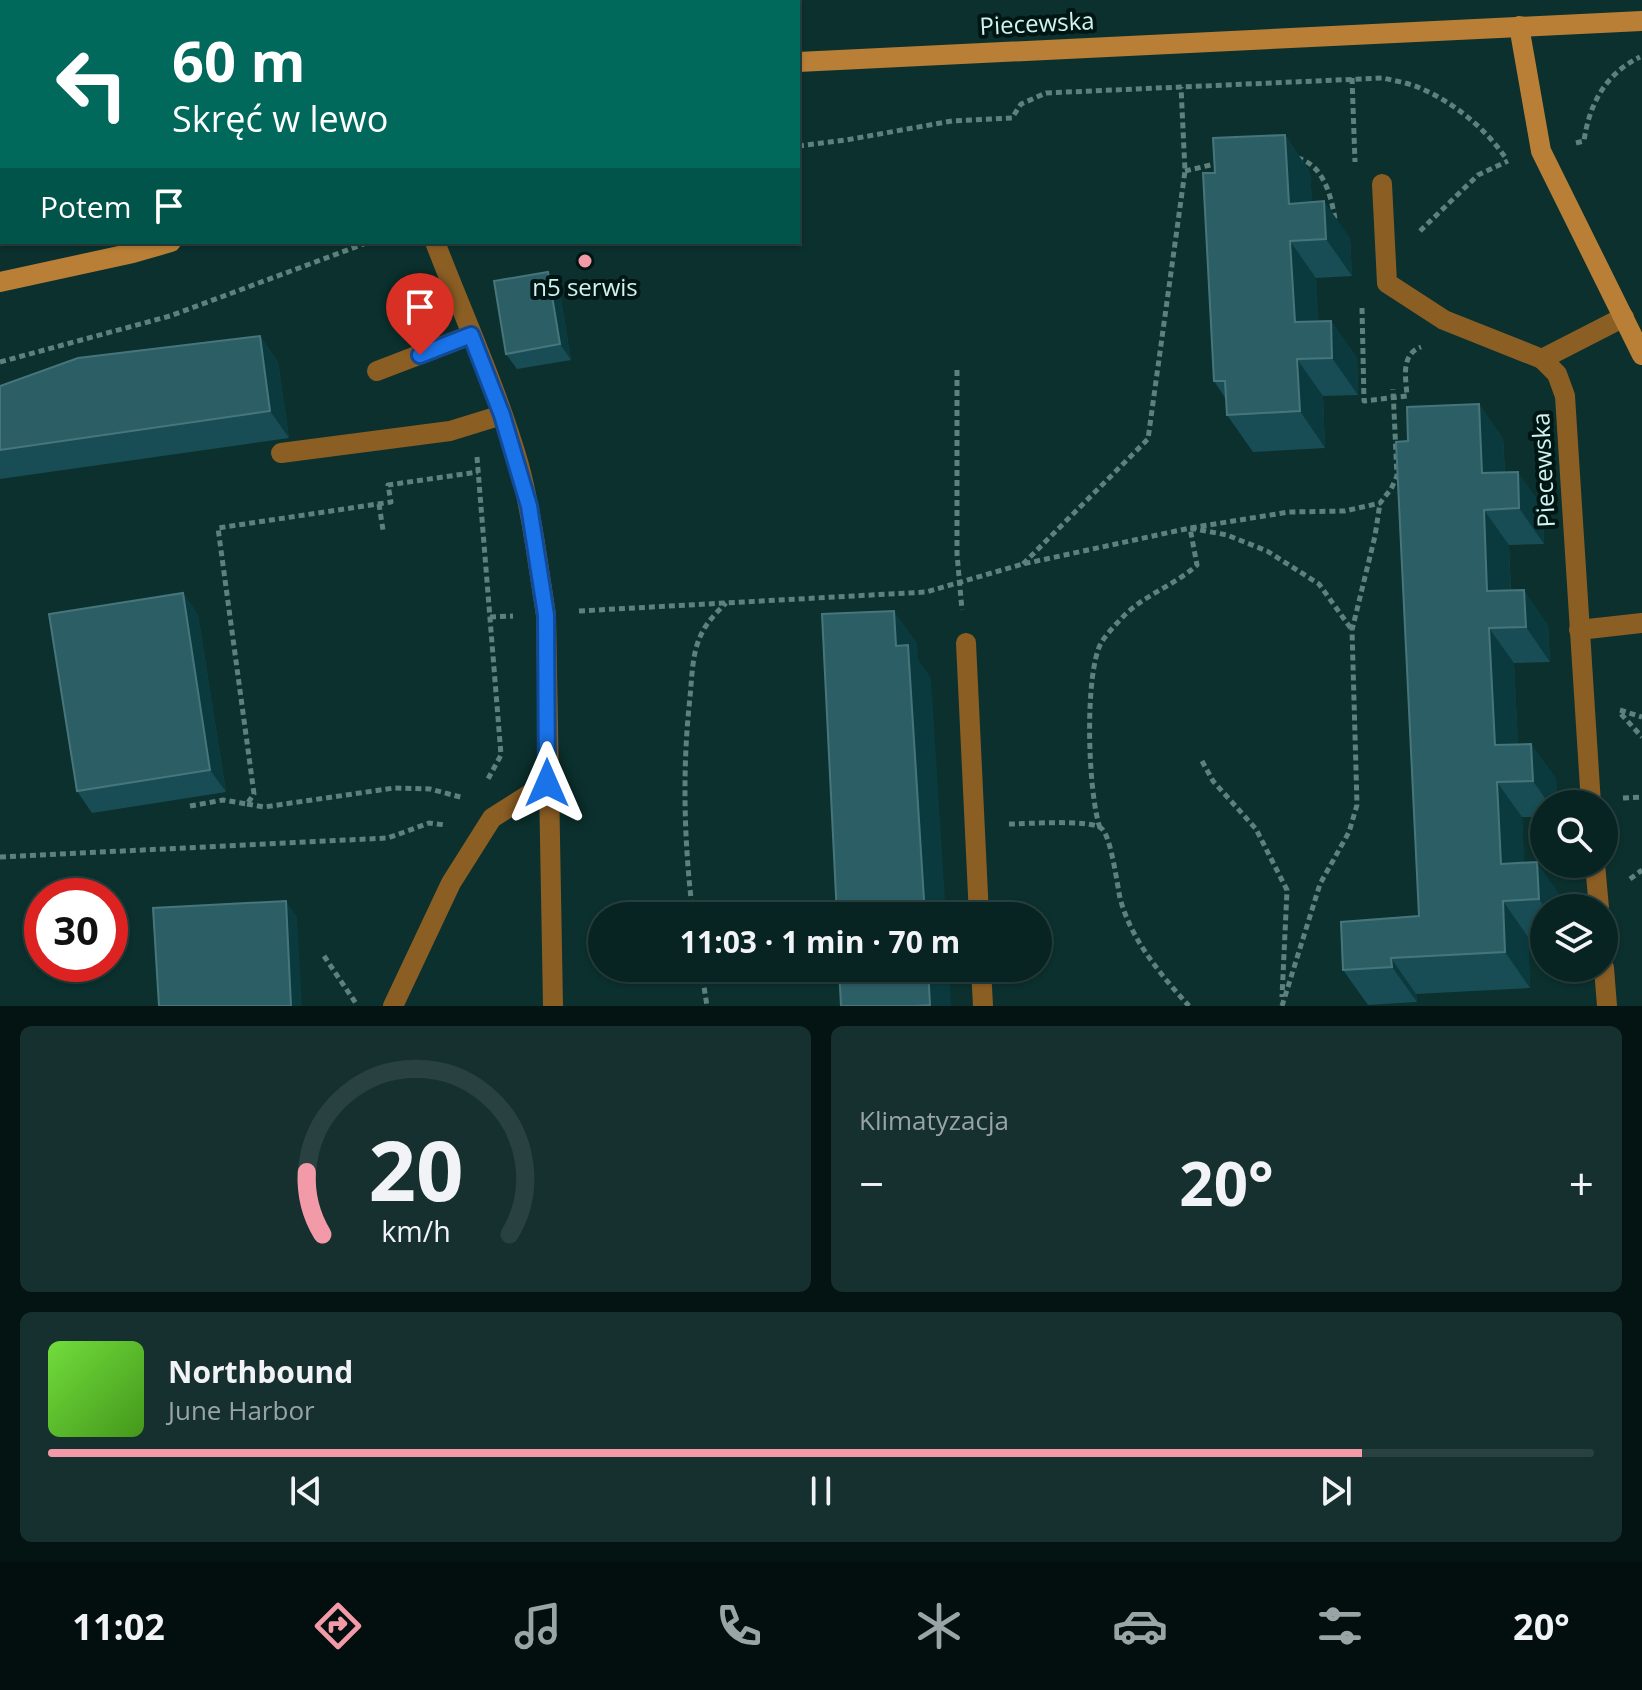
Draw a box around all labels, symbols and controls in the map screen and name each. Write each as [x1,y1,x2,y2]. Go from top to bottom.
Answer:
street label: Piecewska [979,3,1095,42]
text: 60 m [172,22,306,98]
icon: left [40,32,144,136]
text: Skręć w lewo [172,94,388,143]
icon: arrive [147,184,191,228]
text: Potem [40,186,131,227]
marker: n5 serwis [576,252,594,270]
place label: n5 serwis [532,270,638,303]
pin [386,273,454,355]
icon: arrive [398,285,442,329]
street label: Piecewska [1523,412,1562,528]
position arrow [505,741,589,825]
map controls [1530,790,1618,982]
button: search [1530,790,1618,878]
speed limit sign: 30 [24,878,128,982]
button: layers [1530,894,1618,982]
text: 11:03 · 1 min · 70 m [680,921,960,962]
text: Klimatyzacja [859,1102,1009,1138]
text: 20 [368,1112,463,1225]
text: 20° [1179,1142,1274,1224]
text: − [859,1153,884,1213]
text: + [1569,1153,1594,1213]
text: km/h [381,1211,450,1250]
text: Northbound [168,1351,353,1392]
text: June Harbor [168,1392,315,1428]
icon: previous [284,1469,328,1513]
icon: pause [799,1469,843,1513]
icon: next [1314,1469,1358,1513]
icon: directions [310,1598,366,1654]
icon: music [510,1598,566,1654]
icon: phone [711,1598,767,1654]
icon: climate [911,1598,967,1654]
icon: car [1112,1598,1168,1654]
icon: filters [1312,1598,1368,1654]
text: 11:02 [72,1602,165,1651]
text: 20° [1513,1602,1570,1651]

